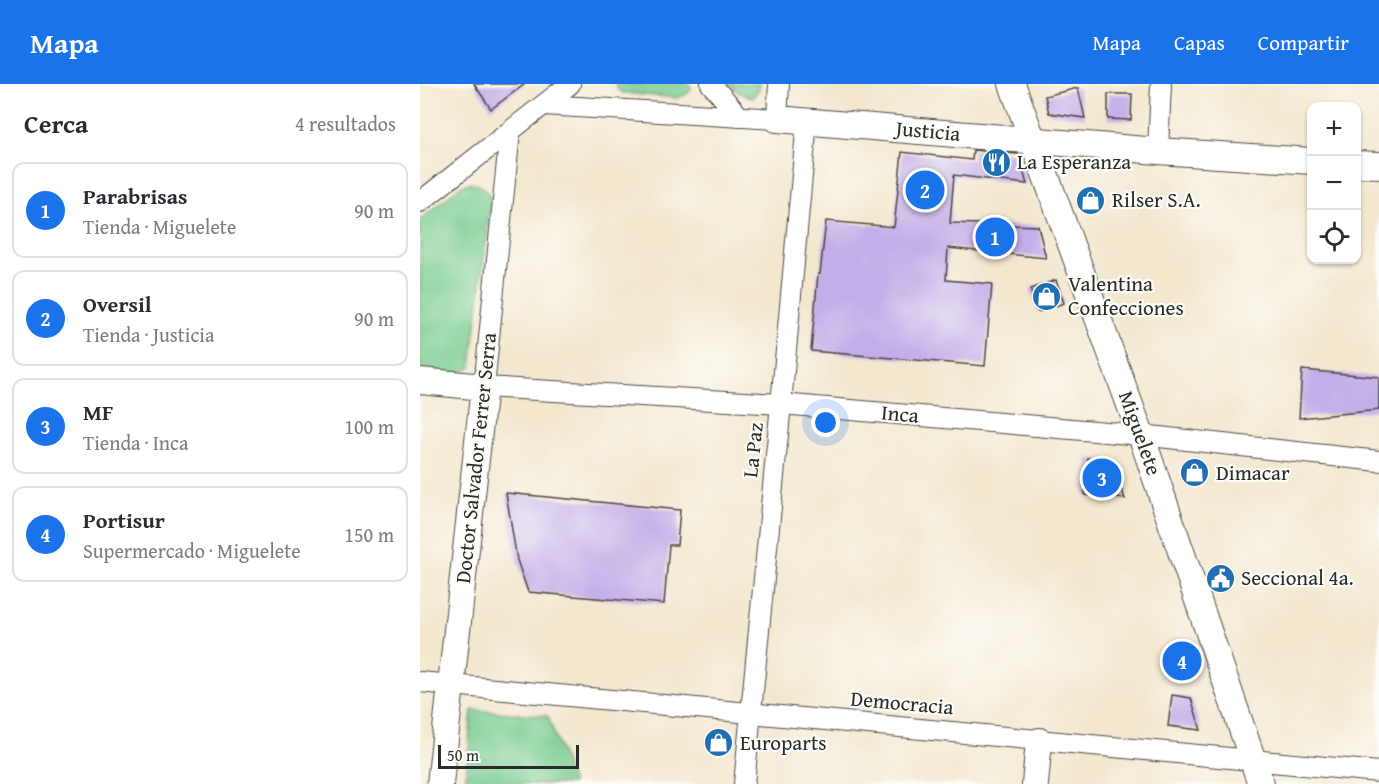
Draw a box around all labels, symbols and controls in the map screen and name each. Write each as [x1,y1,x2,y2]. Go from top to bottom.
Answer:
text: Mapa [30,22,99,63]
text: Mapa [1092,27,1141,58]
text: Capas [1174,27,1225,58]
text: Compartir [1258,27,1349,58]
map controls [1307,102,1361,264]
button: + [1307,102,1361,156]
text: Cerca [24,104,88,143]
text: 4 resultados [295,109,396,138]
street label: Justicia [891,112,962,149]
restaurant icon: La Esperanza [980,146,1012,178]
place label: La Esperanza [1017,146,1131,177]
button: − [1307,156,1361,210]
pin: 2 [906,168,944,212]
text: Parabrisas [83,180,187,212]
shop icon: Rilser S.A. [1075,184,1107,216]
place label: Rilser S.A. [1112,184,1201,215]
text: 1 [40,196,51,225]
text: 90 m [354,196,394,225]
button: locate [1307,210,1361,264]
text: Tienda · Miguelete [83,212,236,241]
pin: 1 [976,214,1014,260]
place label: Valentina Confecciones [1068,268,1184,323]
shop icon: Valentina Confecciones [1031,280,1063,312]
text: Oversil [83,288,152,320]
text: 2 [40,304,51,333]
text: 90 m [354,304,394,333]
text: Tienda · Justicia [83,320,214,349]
street label: Doctor Salvador Ferrer Serra [447,331,504,585]
street label: Miguelete [1111,386,1170,480]
text: MF [83,396,113,428]
street label: Inca [880,396,920,431]
your location [811,408,840,437]
text: 3 [40,412,51,441]
text: 100 m [344,412,394,441]
street label: La Paz [734,421,771,479]
text: Tienda · Inca [83,428,188,457]
pin: 3 [1082,456,1122,500]
shop icon: Dimacar [1179,457,1211,489]
place label: Dimacar [1216,457,1290,488]
text: Portisur [83,504,165,536]
text: 4 [40,520,51,549]
text: 150 m [344,520,394,549]
text: Supermercado · Miguelete [83,536,301,565]
public building icon: Seccional 4a. [1204,562,1236,594]
place label: Seccional 4a. [1241,562,1354,593]
pin: 4 [1162,638,1202,684]
street label: Democracia [849,683,955,722]
shop icon: Europarts [703,727,735,759]
place label: Europarts [740,727,827,758]
scale bar [438,742,579,770]
text: 50 m [447,743,479,767]

